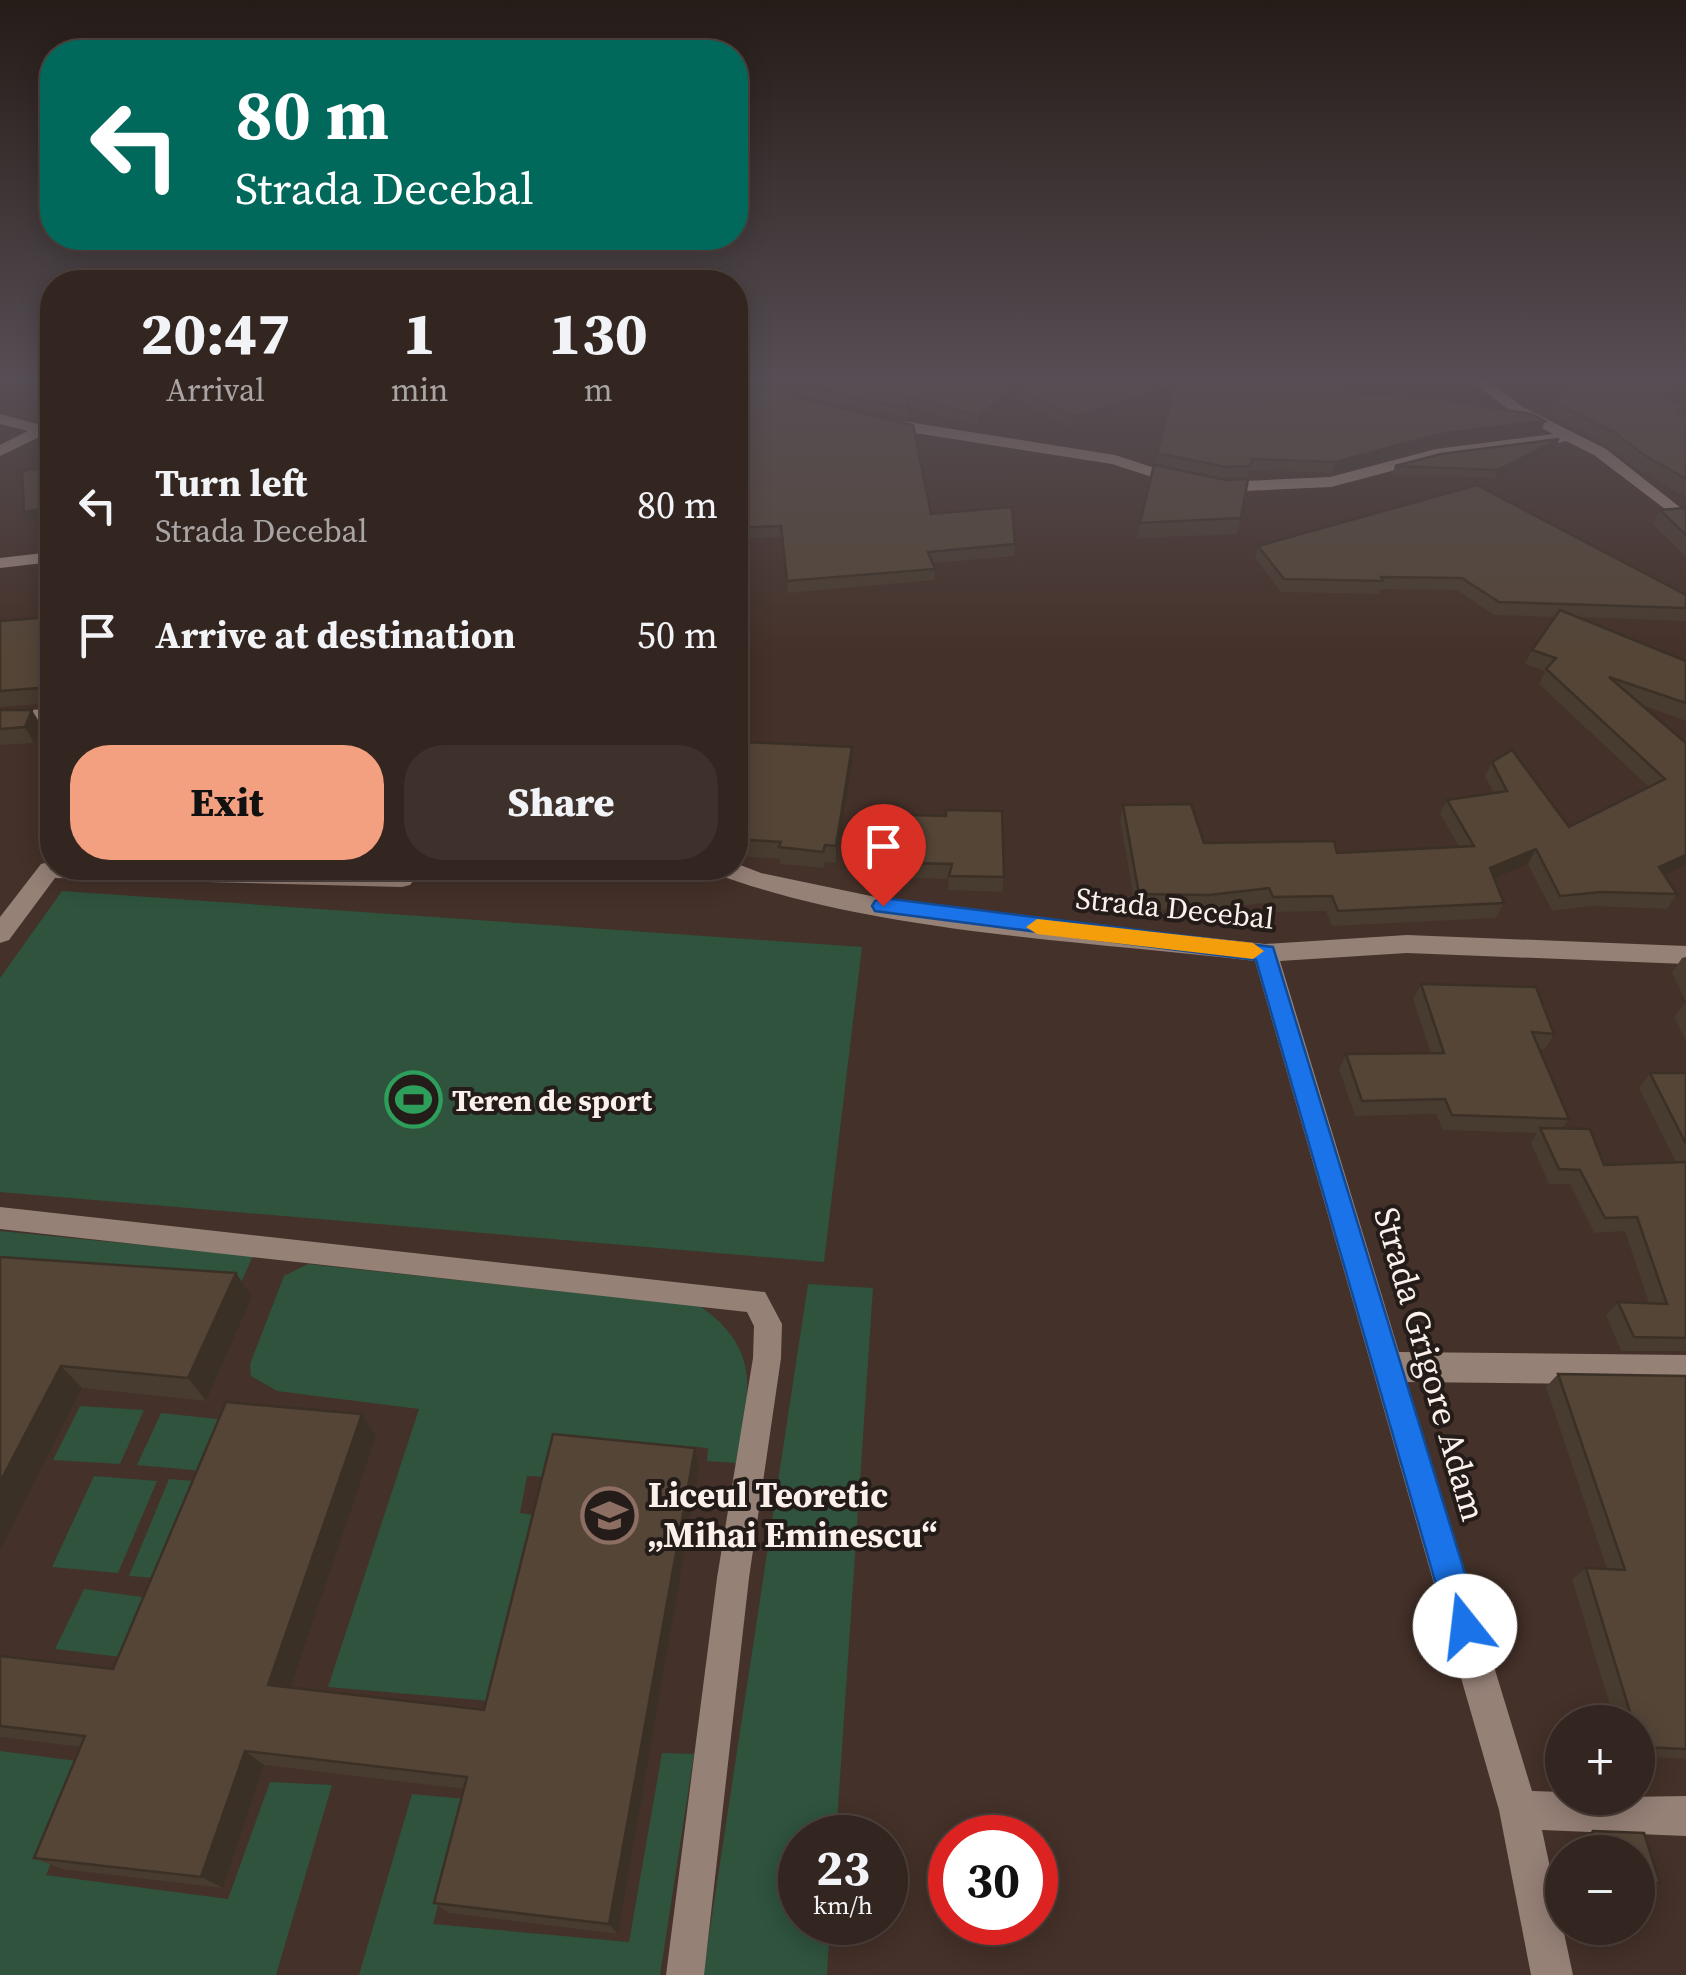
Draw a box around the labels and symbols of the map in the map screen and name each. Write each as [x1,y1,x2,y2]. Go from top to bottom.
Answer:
pin [841,804,926,907]
street label: Strada Decebal [1074,877,1276,939]
sports icon: Teren de sport [383,1070,443,1130]
place label: Teren de sport [452,1080,652,1121]
street label: Strada Grigore Adam [1362,1201,1498,1527]
place label: Liceul Teoretic „Mihai Eminescu“ [648,1471,937,1559]
school or university icon: Liceul Teoretic „Mihai Eminescu“ [579,1485,639,1545]
position arrow [1413,1574,1517,1678]
speed limit sign: 30 [928,1815,1058,1945]

